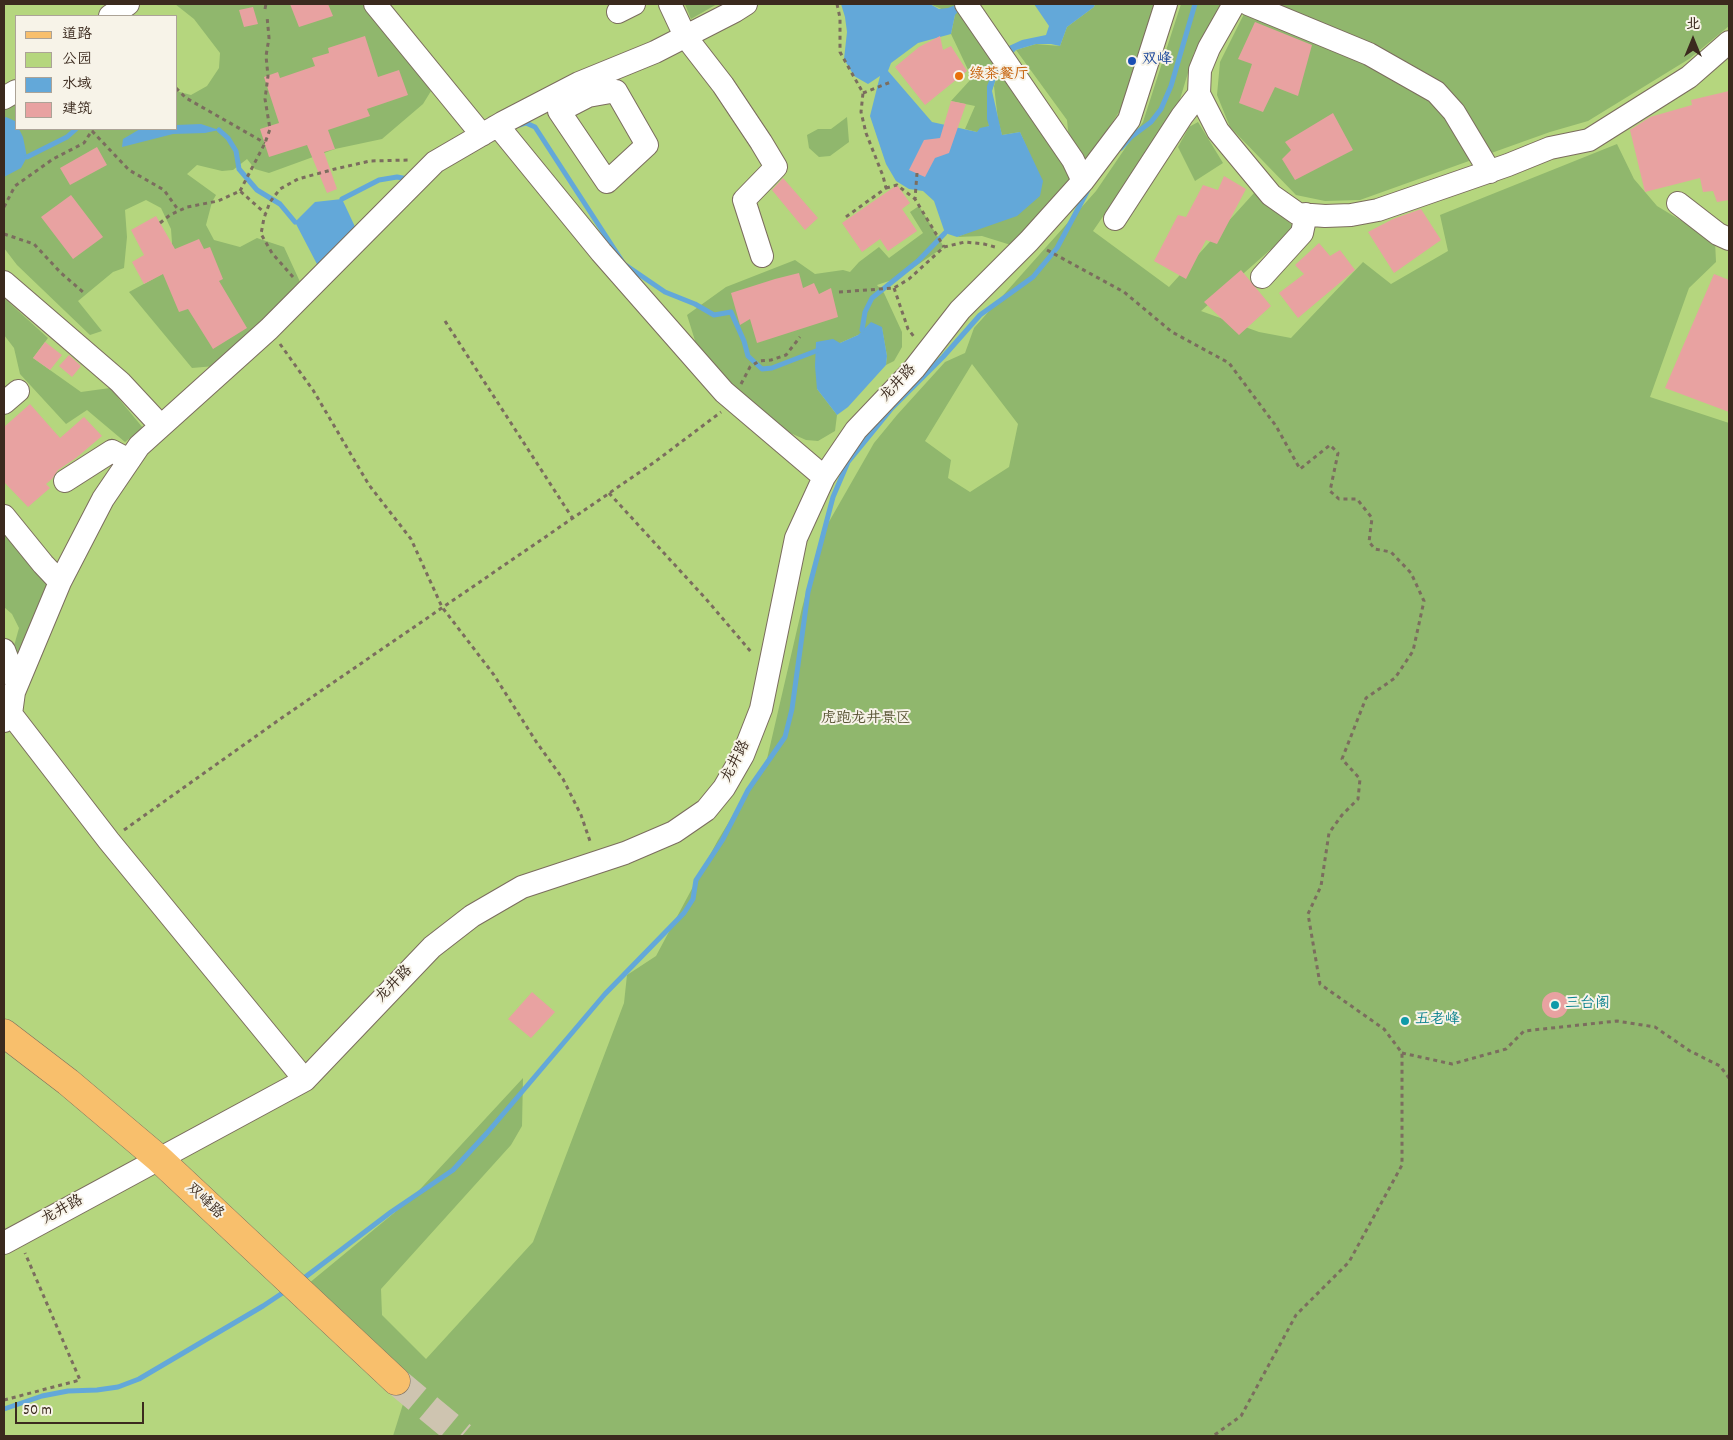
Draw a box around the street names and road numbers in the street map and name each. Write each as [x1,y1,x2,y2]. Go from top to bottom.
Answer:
street label: 龙井路 [877,361,921,407]
street label: 龙井路 [719,738,755,786]
street label: 龙井路 [373,963,417,1007]
street label: 双峰路 [181,1180,227,1224]
street label: 龙井路 [39,1192,87,1230]

